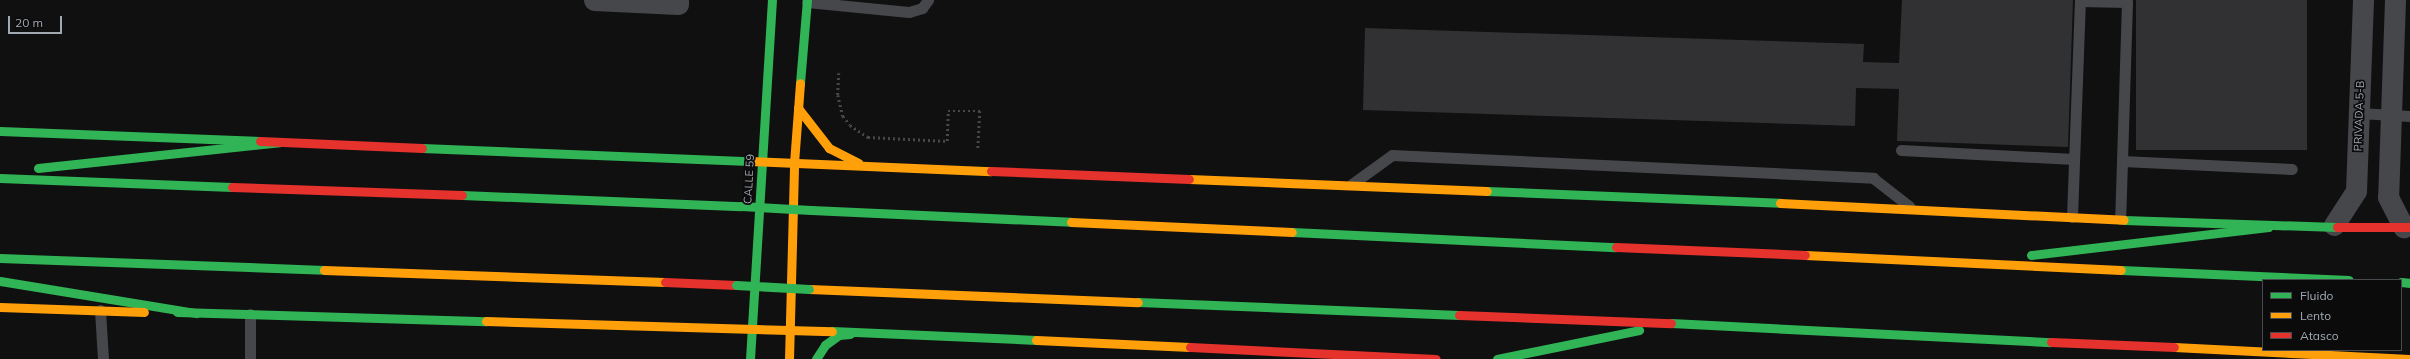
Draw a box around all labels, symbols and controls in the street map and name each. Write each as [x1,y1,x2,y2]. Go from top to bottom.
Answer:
scale bar [10,8,64,34]
text: 20 m [15,15,43,30]
street label: PRIVADA 5-B [2351,80,2367,152]
street label: CALLE 59 [741,154,757,204]
legend [2262,279,2402,351]
text: Fluido [2300,288,2333,303]
text: Lento [2300,308,2331,323]
text: Atasco [2300,328,2339,343]

